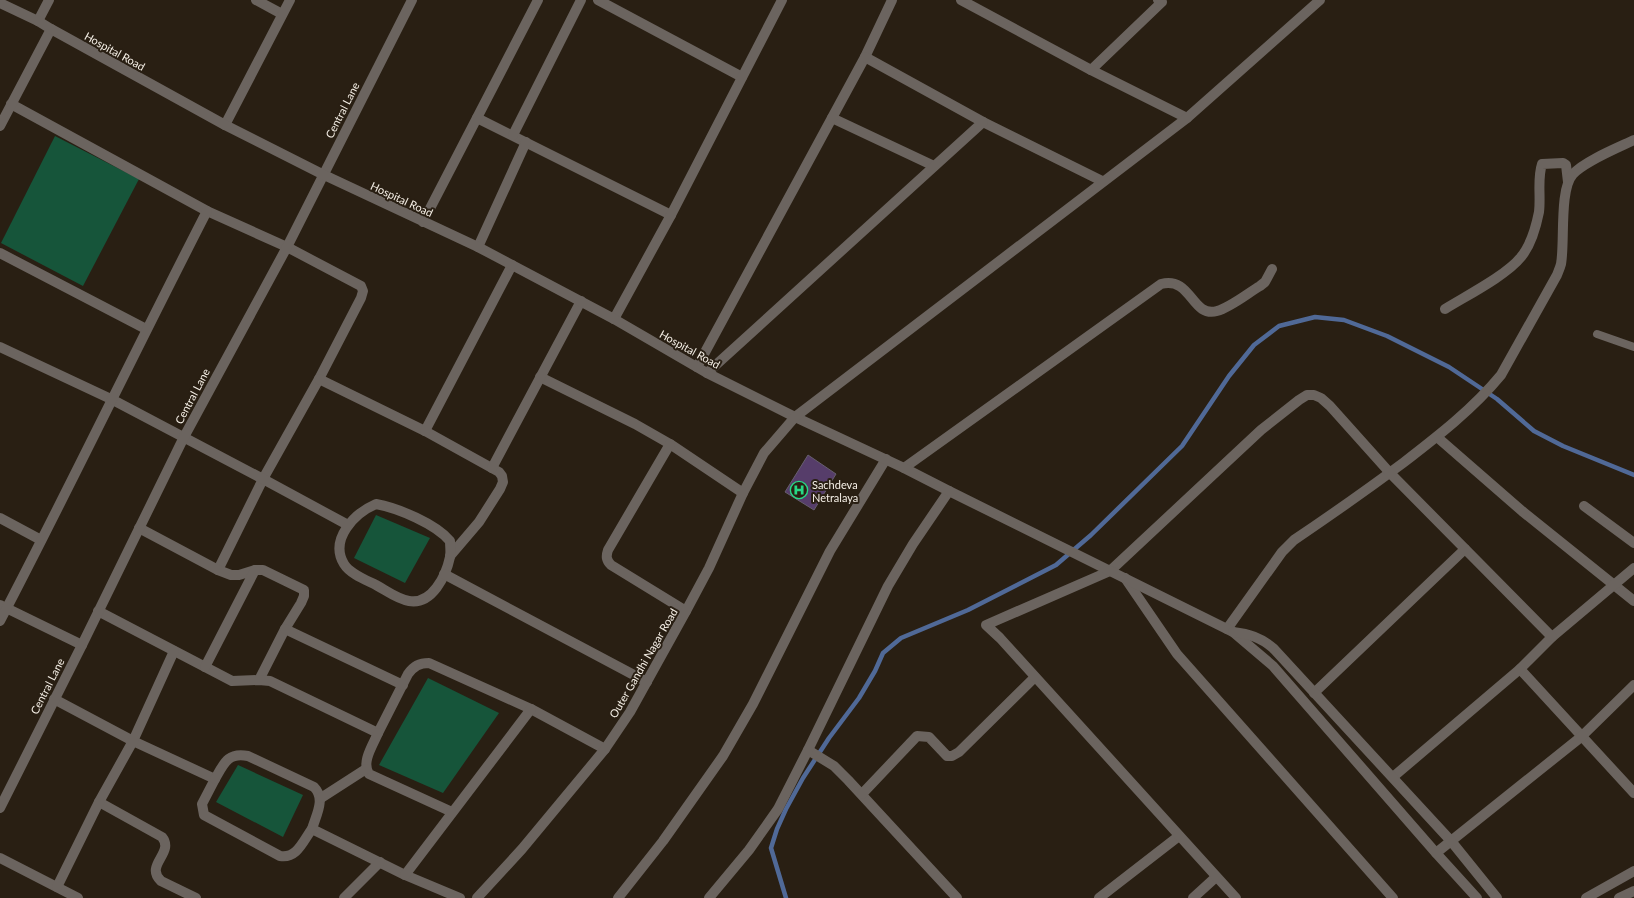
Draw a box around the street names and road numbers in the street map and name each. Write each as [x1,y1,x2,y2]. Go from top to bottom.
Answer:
street label: Hospital Road [82,29,148,73]
street label: Central Lane [322,80,362,140]
street label: Hospital Road [369,179,435,219]
street label: Hospital Road [657,327,723,371]
street label: Central Lane [172,366,212,426]
street label: Outer Gandhi Nagar Road [606,606,680,720]
street label: Central Lane [27,656,67,716]

